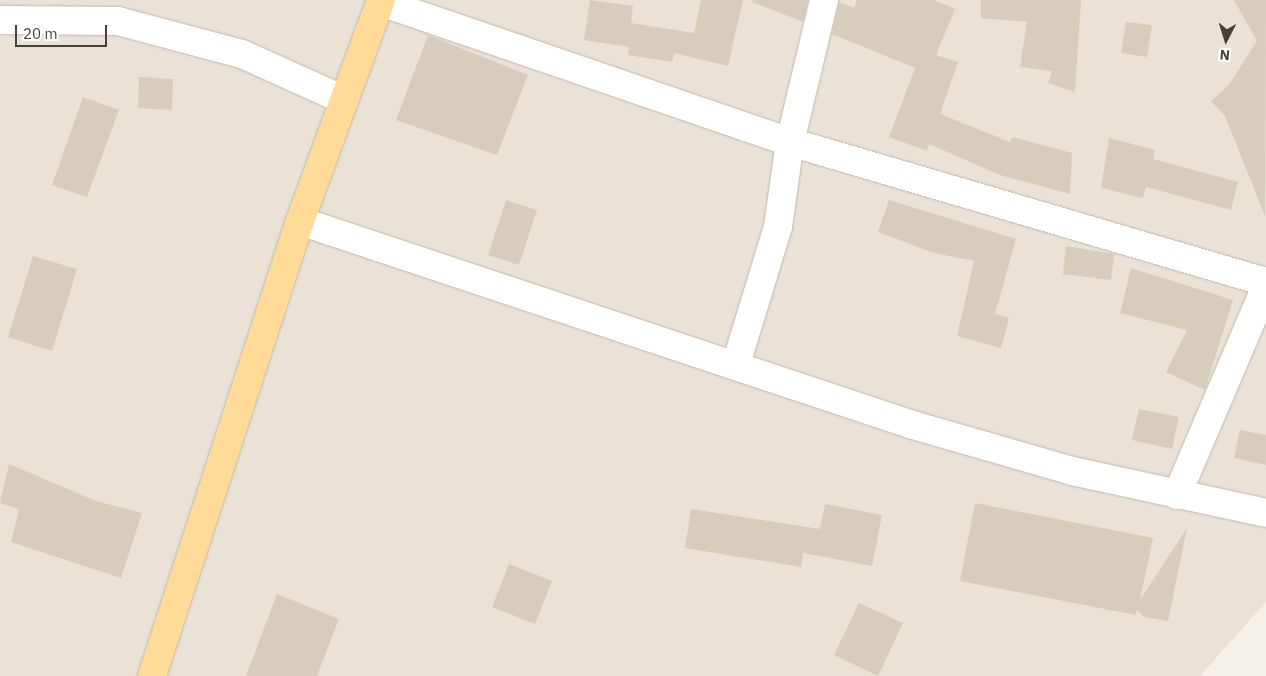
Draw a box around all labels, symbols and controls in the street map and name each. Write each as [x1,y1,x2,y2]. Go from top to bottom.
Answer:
scale bar [18,15,110,47]
north arrow [1201,15,1251,65]
text: 20 m [23,24,58,43]
text: N [1219,46,1231,64]

